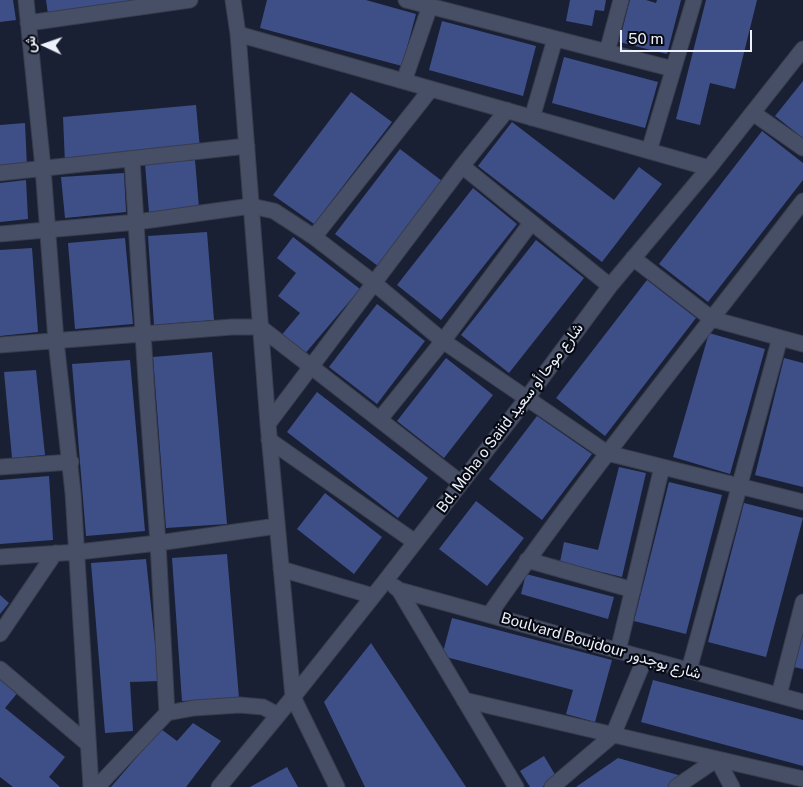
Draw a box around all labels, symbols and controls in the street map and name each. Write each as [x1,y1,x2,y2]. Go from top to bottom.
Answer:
north arrow [20,20,70,70]
scale bar [623,20,756,52]
text: 50 m [628,30,663,47]
text: ش [22,35,38,53]
street label: Bd. Moha o Saiid شارع موحا أو سعيد [433,320,587,516]
street label: Boulvard Boujdour شارع بوجدور [499,609,703,683]

